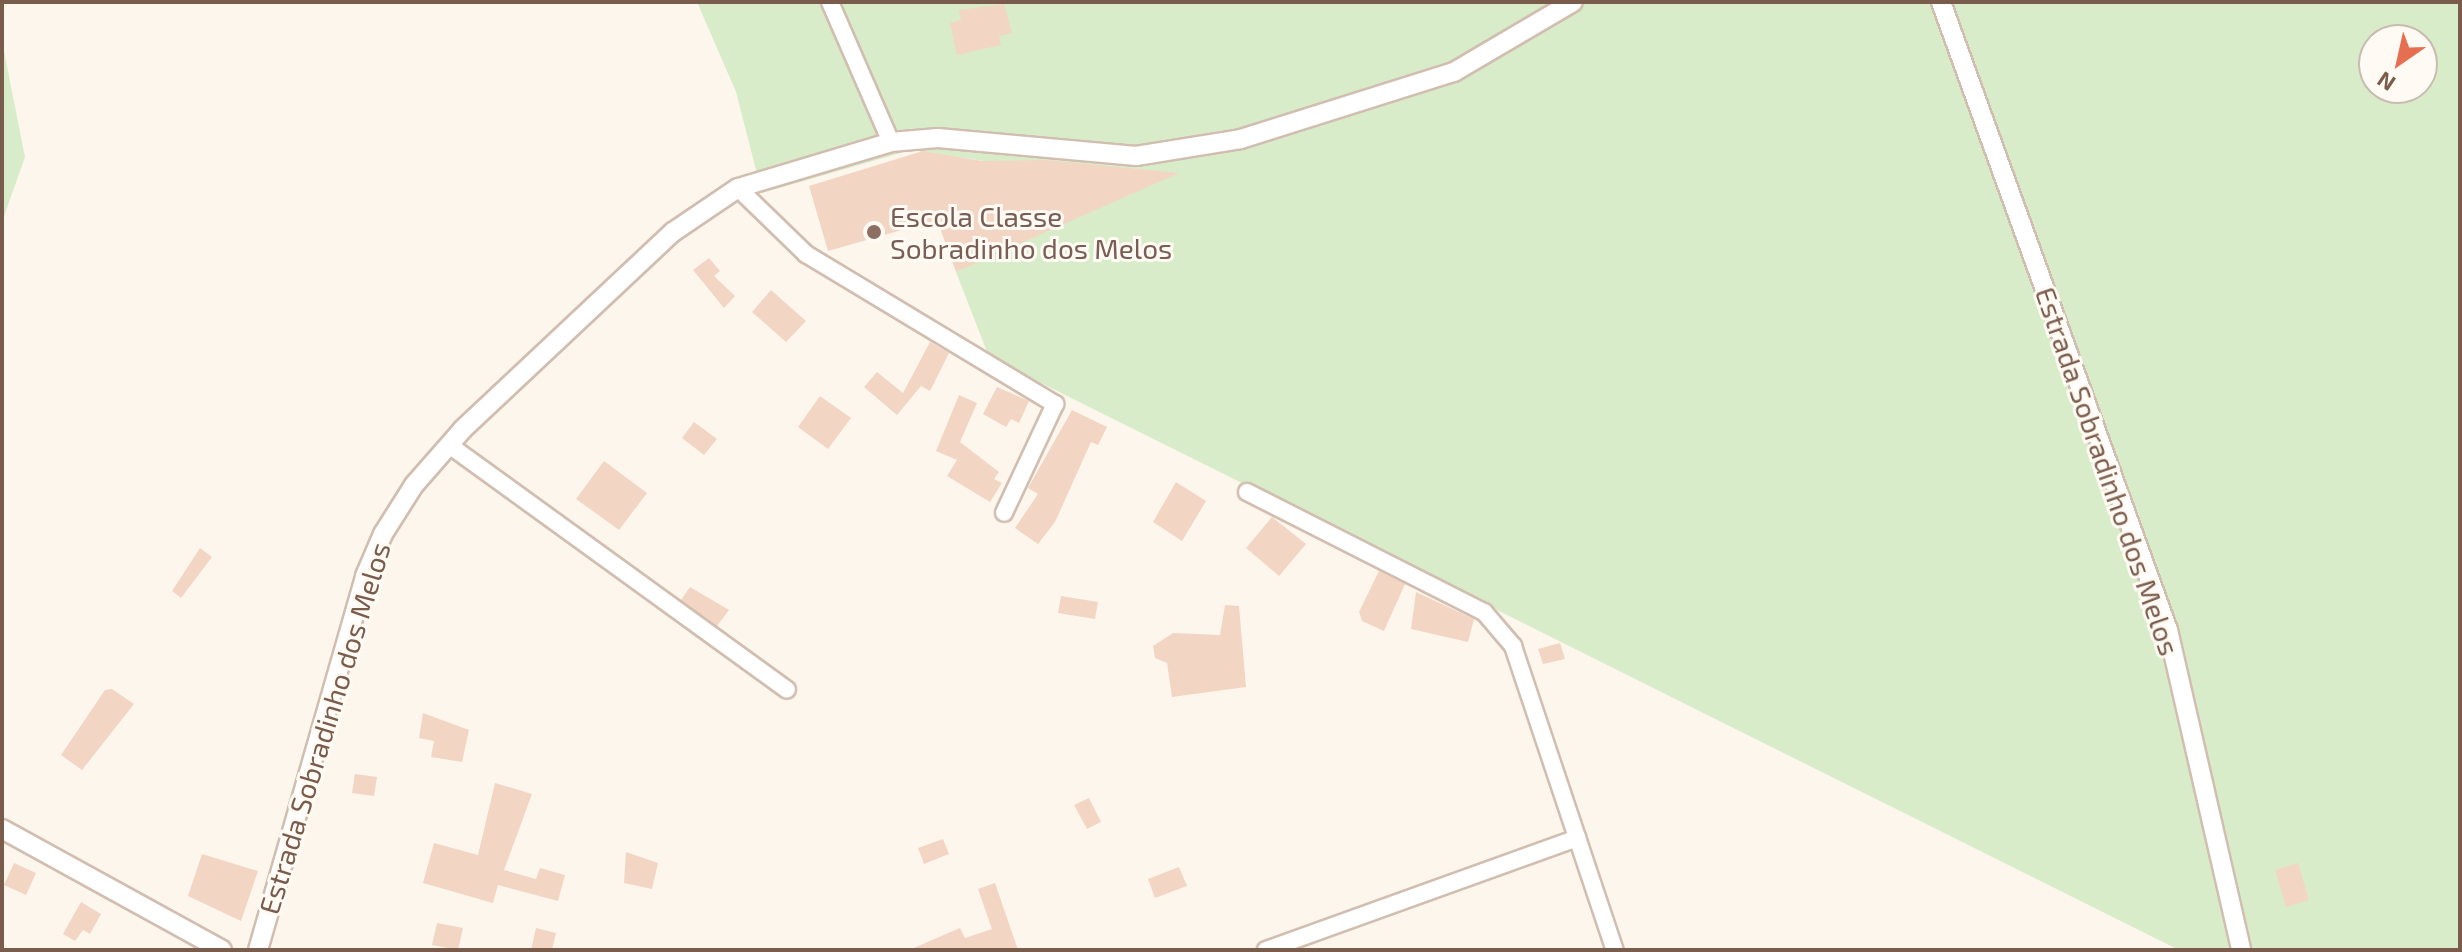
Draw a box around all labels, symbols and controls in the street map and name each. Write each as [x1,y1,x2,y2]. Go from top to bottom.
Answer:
north arrow [2358,24,2438,104]
text: N [2372,67,2400,97]
place label: Escola Classe Sobradinho dos Melos [890,199,1172,265]
marker: Escola Classe Sobradinho dos Melos [865,223,883,241]
street label: Estrada Sobradinho dos Melos [2029,283,2187,659]
street label: Estrada Sobradinho dos Melos [251,538,397,918]

